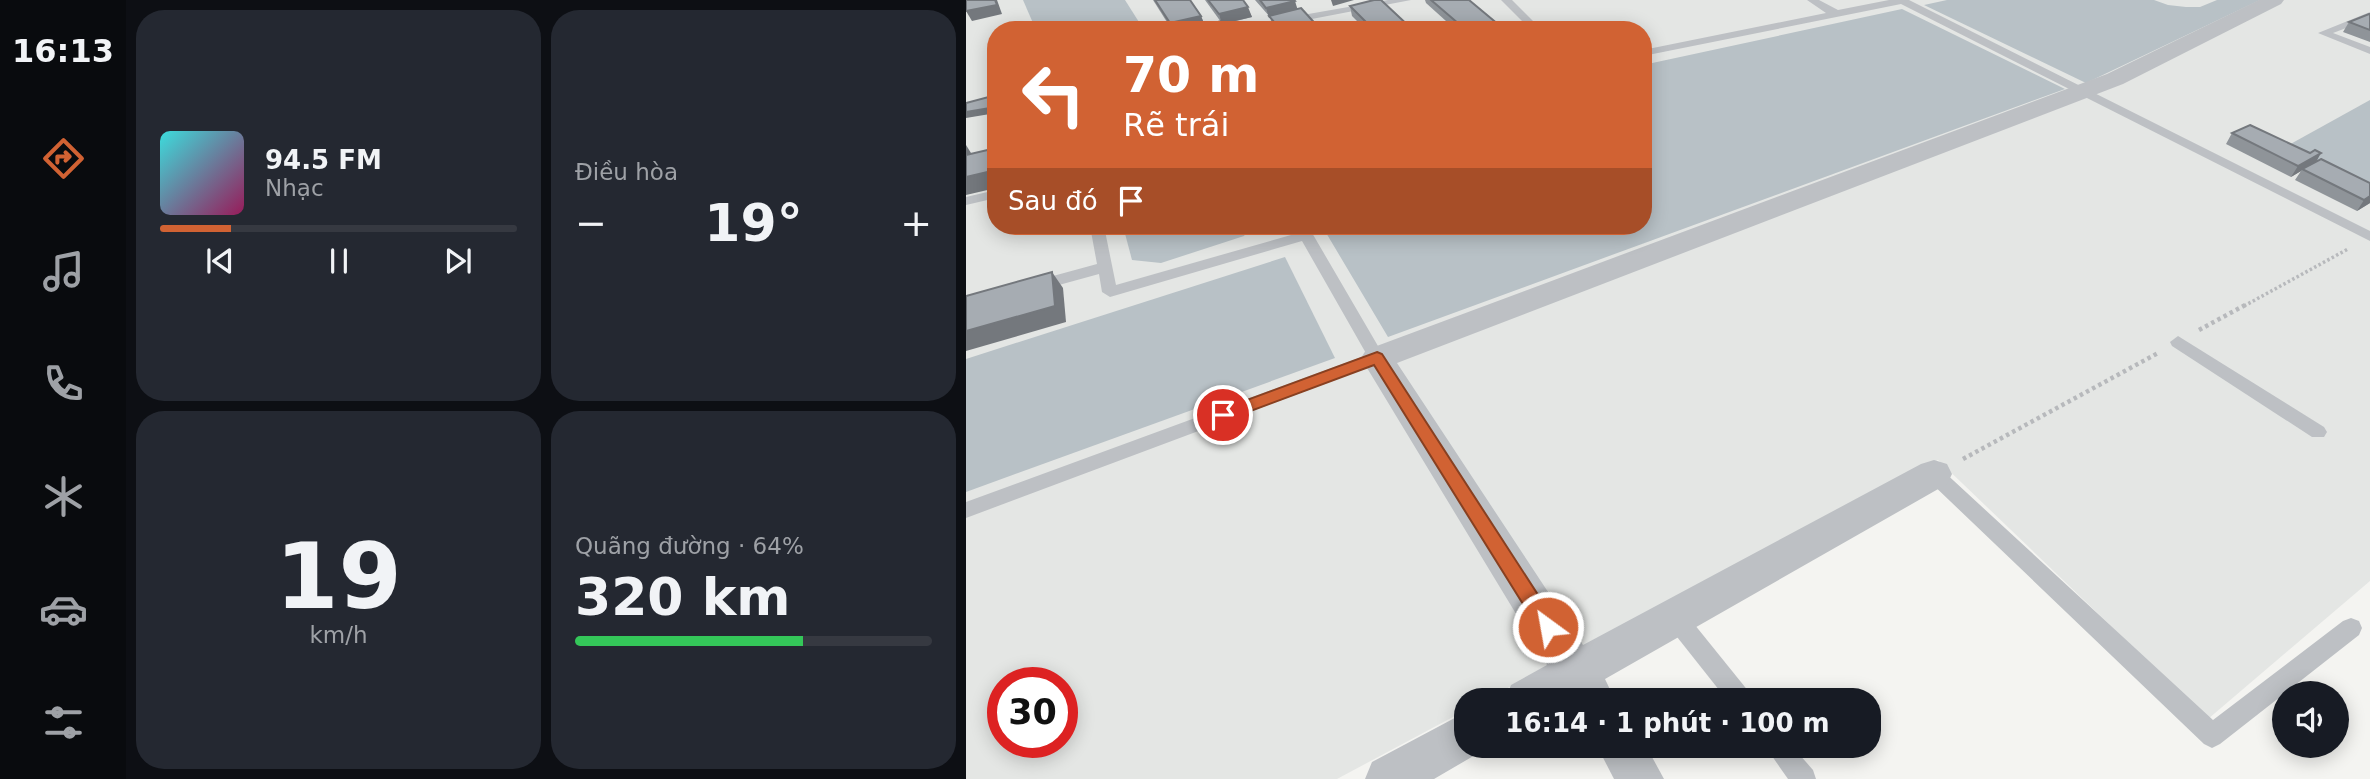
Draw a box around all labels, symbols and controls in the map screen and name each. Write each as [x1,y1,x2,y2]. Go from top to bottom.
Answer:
text: 16:13 [12,32,114,70]
text: 70 m [1123,47,1259,104]
icon: left [1008,49,1099,140]
text: Rẽ trái [1123,106,1229,144]
icon: directions [39,134,88,183]
text: 94.5 FM [265,145,382,175]
text: Điều hòa [575,159,678,185]
text: Nhạc [265,175,324,201]
icon: arrive [1112,182,1150,220]
text: Sau đó [1008,186,1098,216]
text: 19° [704,193,803,253]
text: − [575,201,607,245]
text: + [900,201,932,245]
icon: previous [201,242,239,280]
icon: pause [320,242,358,280]
icon: next [439,242,477,280]
icon: music [39,247,88,296]
icon: phone [39,359,88,408]
pin [1193,385,1253,445]
icon: arrive [1204,396,1242,434]
icon: climate [39,472,88,521]
text: 19 [275,524,402,629]
text: Quãng đường · 64% [575,533,804,559]
text: 320 km [575,567,790,627]
icon: car [39,585,88,634]
position arrow [1511,590,1585,664]
text: km/h [309,622,368,648]
speed limit sign: 30 [987,667,1078,758]
map controls [2272,681,2349,758]
button: sound [2272,681,2349,758]
icon: filters [39,698,88,747]
text: 16:14 · 1 phút · 100 m [1505,708,1830,738]

